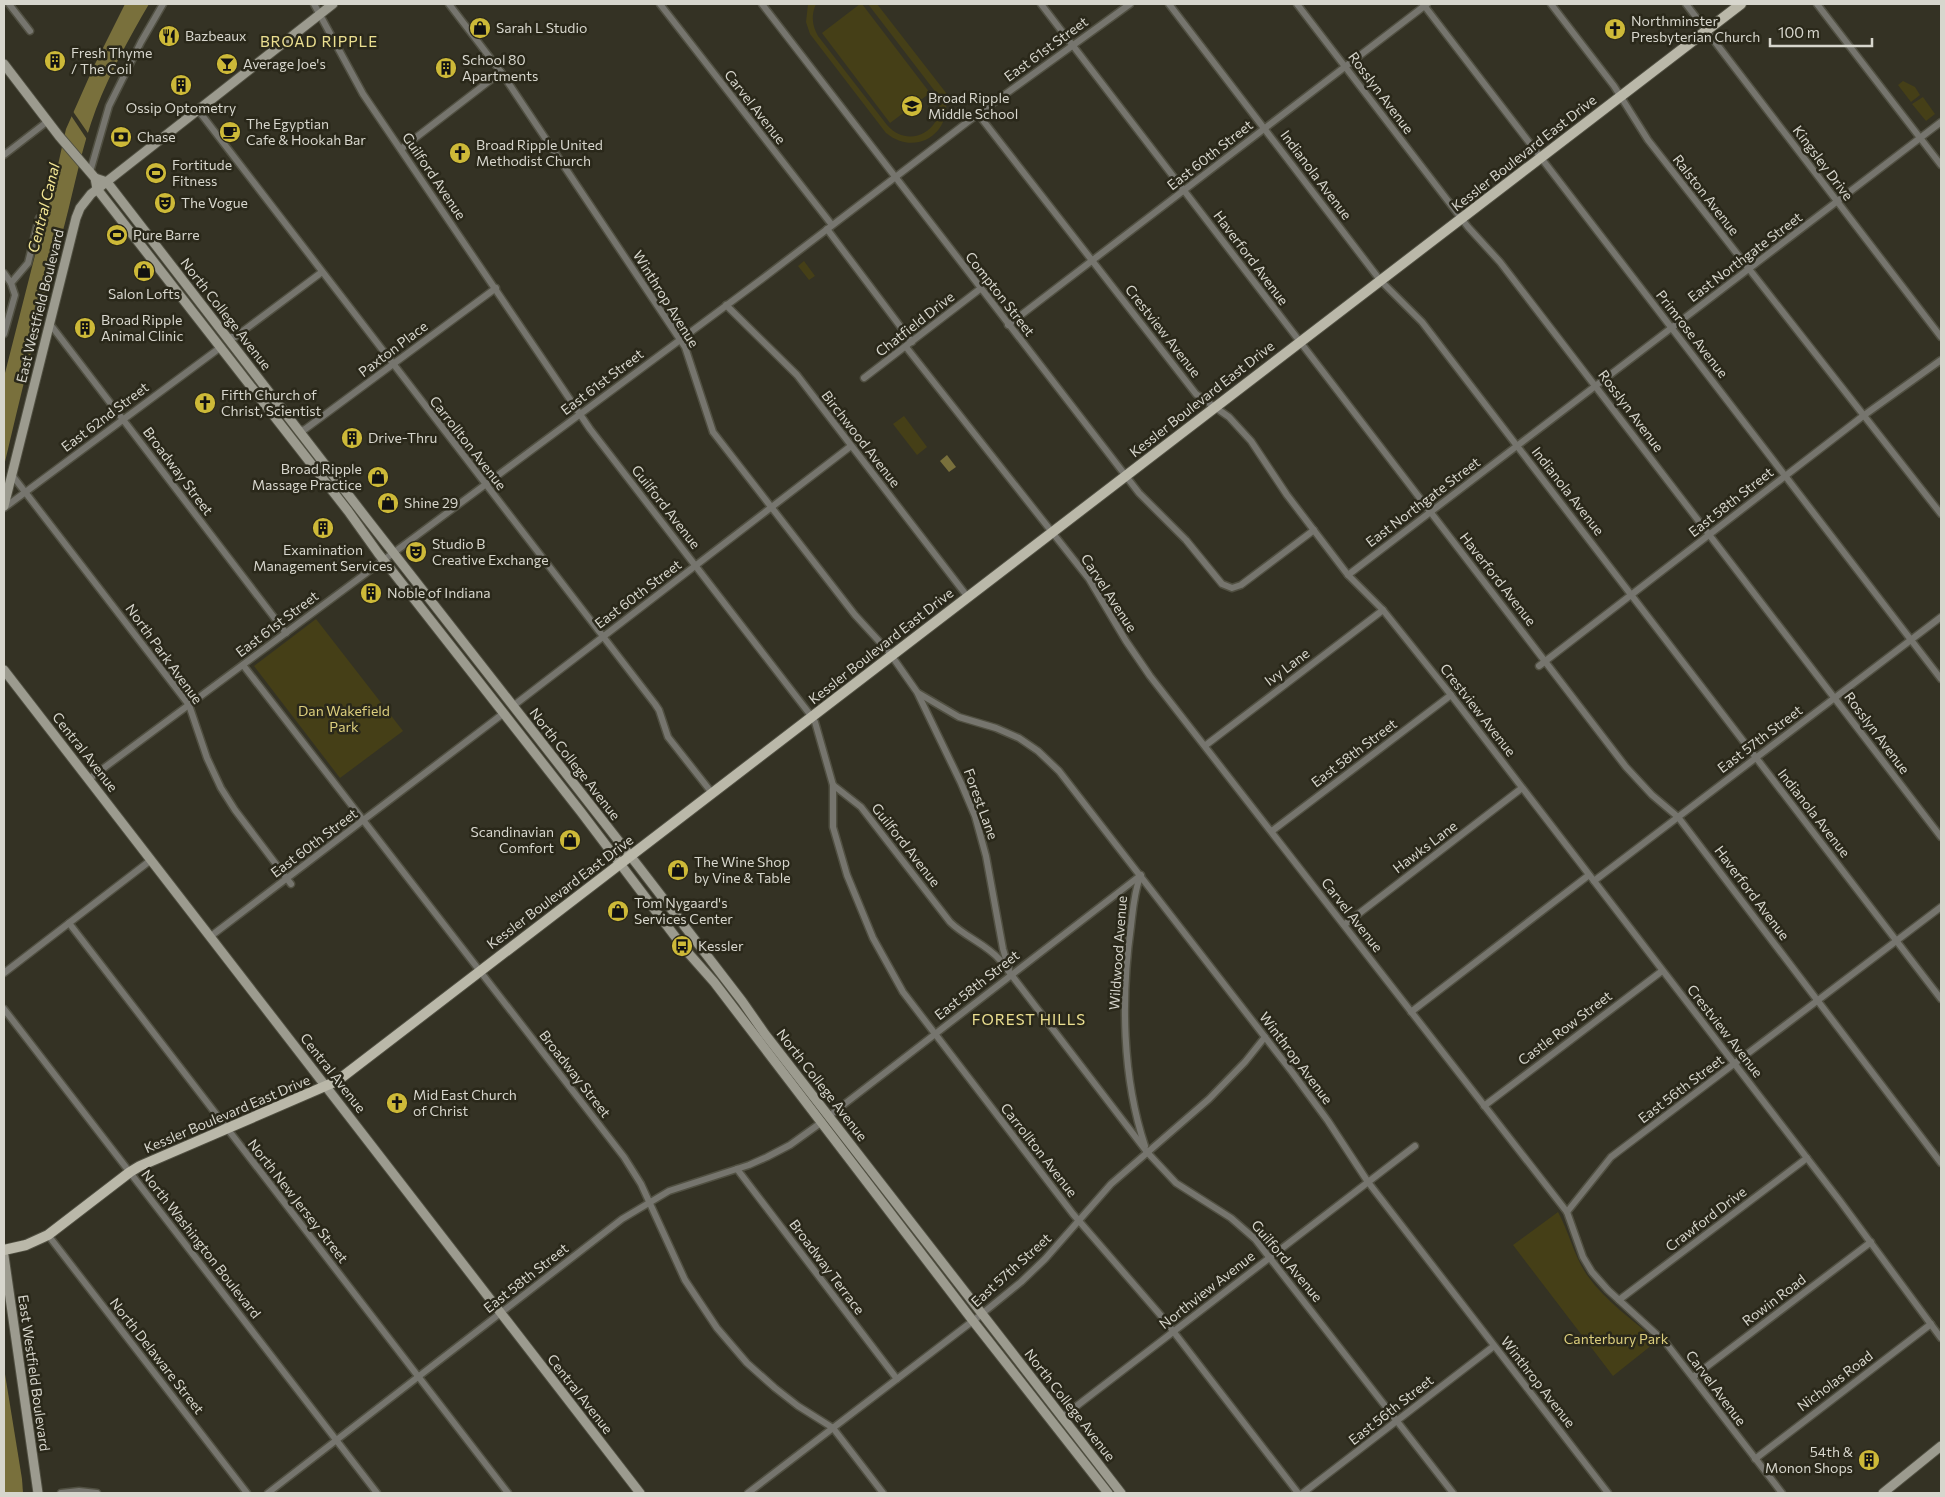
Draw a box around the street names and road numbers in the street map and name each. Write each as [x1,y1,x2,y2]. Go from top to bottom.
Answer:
street label: East 61st Street [1001,12,1091,85]
street label: Rosslyn Avenue [1345,48,1418,137]
street label: Carvel Avenue [721,66,790,147]
street label: Kessler Boulevard East Drive [1448,91,1599,214]
street label: East 60th Street [1163,116,1256,193]
street label: Kingsley Drive [1790,122,1857,204]
street label: Indianola Avenue [1277,127,1356,223]
street label: Guilford Avenue [399,129,470,223]
street label: Ralston Avenue [1670,151,1743,239]
street label: Haverford Avenue [1210,207,1292,308]
street label: East Northgate Street [1684,208,1805,305]
street label: East Westfield Boulevard [12,227,67,384]
street label: Winthrop Avenue [630,247,703,350]
street label: Compton Street [962,248,1039,340]
street label: North College Avenue [177,254,275,373]
street label: Crestview Avenue [1122,281,1205,380]
street label: Primrose Avenue [1653,286,1732,381]
street label: Chatfield Drive [872,288,957,360]
street label: Paxton Place [355,317,431,380]
street label: Kessler Boulevard East Drive [1126,337,1277,460]
street label: East 61st Street [557,345,647,418]
street label: Rosslyn Avenue [1595,366,1668,455]
street label: East 62nd Street [58,378,152,455]
street label: Birchwood Avenue [818,387,904,490]
street label: Carrollton Avenue [426,392,510,493]
street label: Broadway Street [140,423,217,518]
street label: Indianola Avenue [1529,443,1608,538]
street label: East Northgate Street [1362,453,1483,550]
street label: Guilford Avenue [628,461,704,552]
street label: East 58th Street [1685,463,1777,540]
street label: Haverford Avenue [1457,529,1540,629]
street label: Carvel Avenue [1078,550,1141,635]
street label: East 60th Street [591,555,685,632]
street label: Kessler Boulevard East Drive [805,584,956,707]
street label: East 61st Street [232,587,322,660]
street label: North Park Avenue [122,600,206,707]
street label: Ivy Lane [1261,644,1312,689]
street label: Crestview Avenue [1437,660,1520,759]
street label: Rosslyn Avenue [1841,688,1914,777]
street label: East 57th Street [1714,701,1806,776]
street label: North College Avenue [526,704,624,823]
street label: Central Avenue [49,708,122,795]
street label: East 58th Street [1307,715,1400,790]
street label: Indianola Avenue [1775,765,1854,860]
street label: Forest Lane [961,766,1002,842]
street label: Guilford Avenue [868,799,944,890]
street label: East 60th Street [267,804,361,881]
street label: Hawks Lane [1389,817,1460,876]
street label: Kessler Boulevard East Drive [483,831,636,952]
street label: Haverford Avenue [1711,842,1793,943]
street label: Carvel Avenue [1318,874,1387,955]
street label: Wildwood Avenue [1105,895,1130,1011]
street label: East 58th Street [931,946,1023,1023]
street label: Crestview Avenue [1684,981,1767,1080]
street label: Castle Row Street [1514,987,1615,1068]
street label: Winthrop Avenue [1256,1008,1337,1107]
street label: North College Avenue [773,1025,871,1144]
street label: Broadway Street [536,1027,615,1121]
street label: Central Avenue [297,1029,370,1116]
street label: East 56th Street [1634,1051,1727,1126]
street label: Kessler Boulevard East Drive [141,1071,312,1156]
street label: Carrollton Avenue [997,1099,1081,1200]
street label: North New Jersey Street [245,1135,352,1266]
street label: North Washington Boulevard [138,1166,265,1321]
street label: Crawford Drive [1662,1183,1750,1255]
street label: Broadway Terrace [786,1216,869,1317]
street label: Guilford Avenue [1248,1216,1327,1305]
street label: East 57th Street [967,1229,1054,1310]
street label: East 58th Street [480,1239,572,1316]
street label: Northview Avenue [1155,1247,1258,1332]
street label: Rowin Road [1739,1270,1809,1329]
street label: East Westfield Boulevard [15,1294,54,1452]
street label: North Delaware Street [107,1294,208,1417]
street label: Winthrop Avenue [1498,1333,1579,1431]
street label: North College Avenue [1021,1345,1119,1464]
street label: Carvel Avenue [1683,1347,1750,1429]
street label: Nicholas Road [1794,1347,1876,1414]
street label: Central Avenue [544,1350,617,1437]
street label: East 56th Street [1345,1371,1437,1448]

